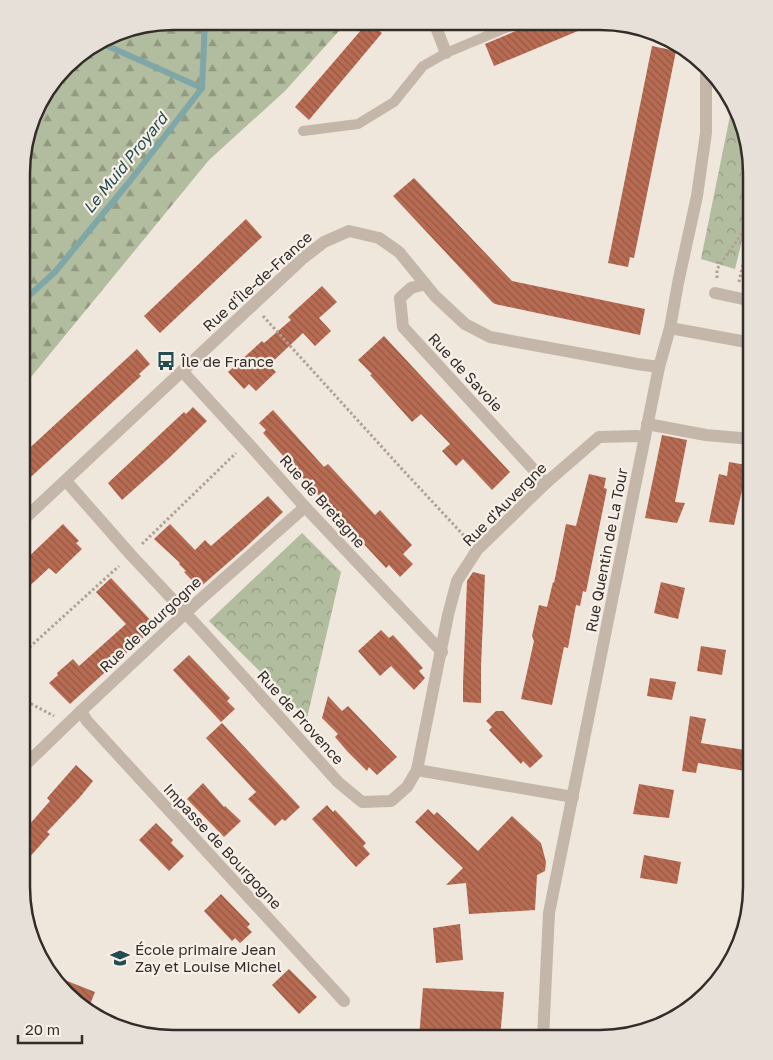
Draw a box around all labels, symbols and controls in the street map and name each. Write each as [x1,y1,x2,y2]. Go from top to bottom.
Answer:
water label: Le Muid Proyard [78,107,173,217]
street label: Rue d'Île-de-France [199,227,315,335]
street label: Rue de Savoie [425,329,507,415]
bus stop icon: Île de France [155,350,177,372]
place label: Île de France [180,352,274,370]
street label: Rue de Bretagne [276,451,370,552]
street label: Rue d'Auvergne [458,458,550,550]
street label: Rue Quentin de La Tour [581,466,631,634]
street label: Rue de Bourgogne [95,572,205,676]
street label: Rue de Provence [254,666,348,768]
street label: Impasse de Bourgogne [160,780,286,913]
place label: École primaire Jean Zay et Louise Michel [135,940,282,975]
school or university icon: École primaire Jean Zay et Louise Michel [109,947,131,969]
scale bar [18,1012,81,1044]
text: 20 m [25,1020,60,1038]

